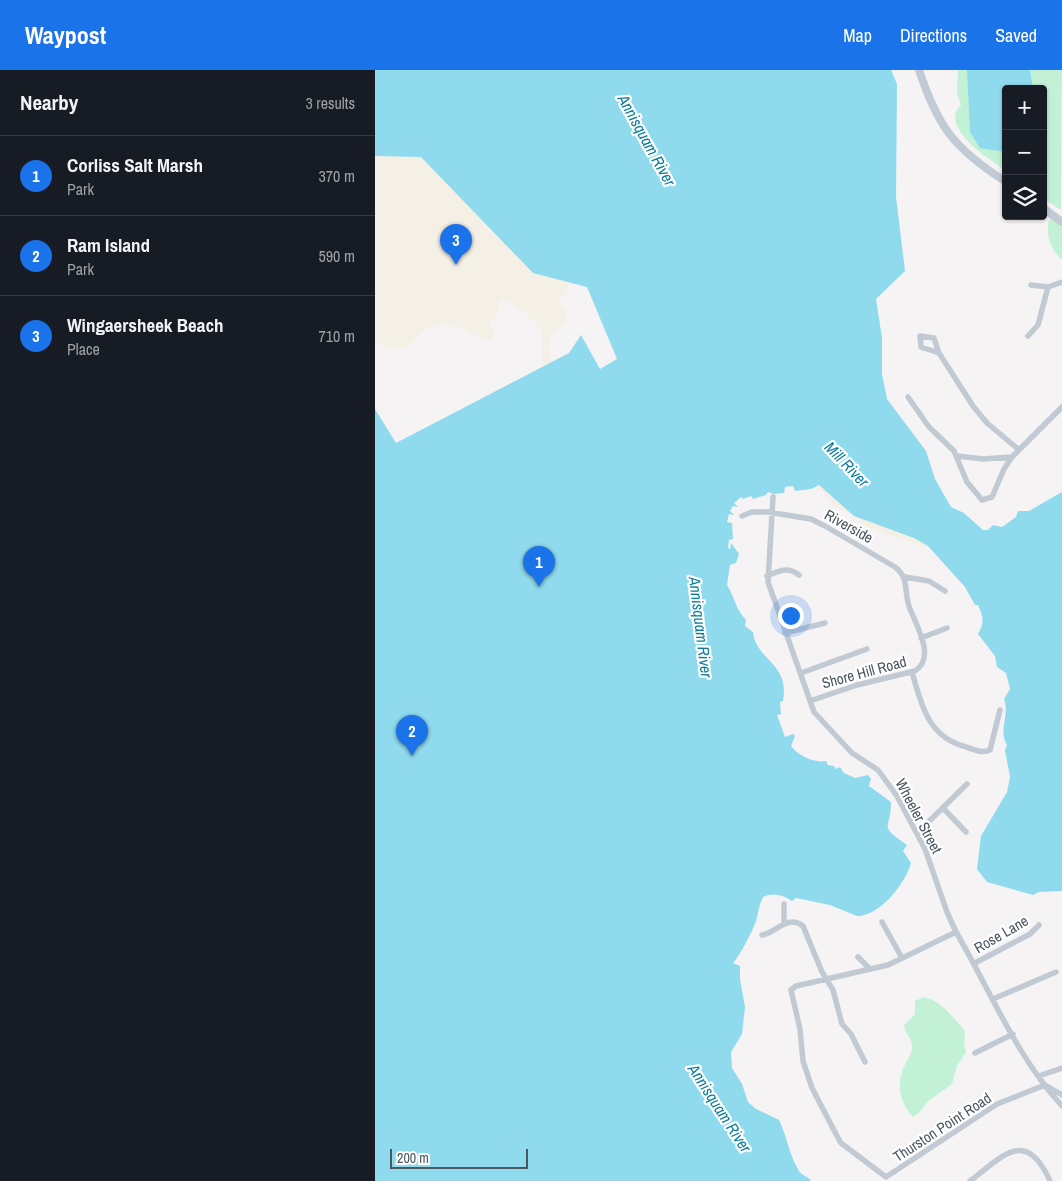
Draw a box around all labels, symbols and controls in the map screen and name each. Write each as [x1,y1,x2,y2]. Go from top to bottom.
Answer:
text: Waypost [25,19,106,51]
text: Map [843,23,872,48]
text: Directions [900,23,967,48]
text: Saved [995,23,1037,48]
map controls [1002,85,1047,220]
button: + [1002,85,1047,130]
text: Nearby [20,88,78,117]
water label: Annisquam River [612,89,681,190]
text: 3 results [305,92,355,114]
button: − [1002,130,1047,175]
text: Corliss Salt Marsh [67,152,203,178]
text: 1 [32,165,40,187]
text: 370 m [319,165,355,187]
button: layers [1002,175,1047,220]
text: Park [67,178,94,200]
pin: 3 [440,224,472,265]
text: Ram Island [67,232,150,258]
text: 2 [32,245,40,267]
text: 590 m [319,245,355,267]
text: Park [67,258,94,280]
text: Wingaersheek Beach [67,312,224,338]
text: 3 [32,325,40,347]
text: 710 m [319,325,355,347]
text: Place [67,338,100,360]
water label: Mill River [820,436,875,492]
street label: Riverside [821,504,877,548]
pin: 1 [523,546,555,587]
water label: Annisquam River [684,574,718,679]
your location [778,603,804,629]
street label: Shore Hill Road [819,651,909,693]
pin: 2 [396,715,428,756]
street label: Wheeler Street [890,775,948,858]
street label: Rose Lane [970,910,1032,958]
water label: Annisquam River [683,1059,757,1157]
street label: Thurston Point Road [889,1087,995,1167]
scale bar [390,1146,527,1169]
text: 200 m [397,1149,429,1167]

